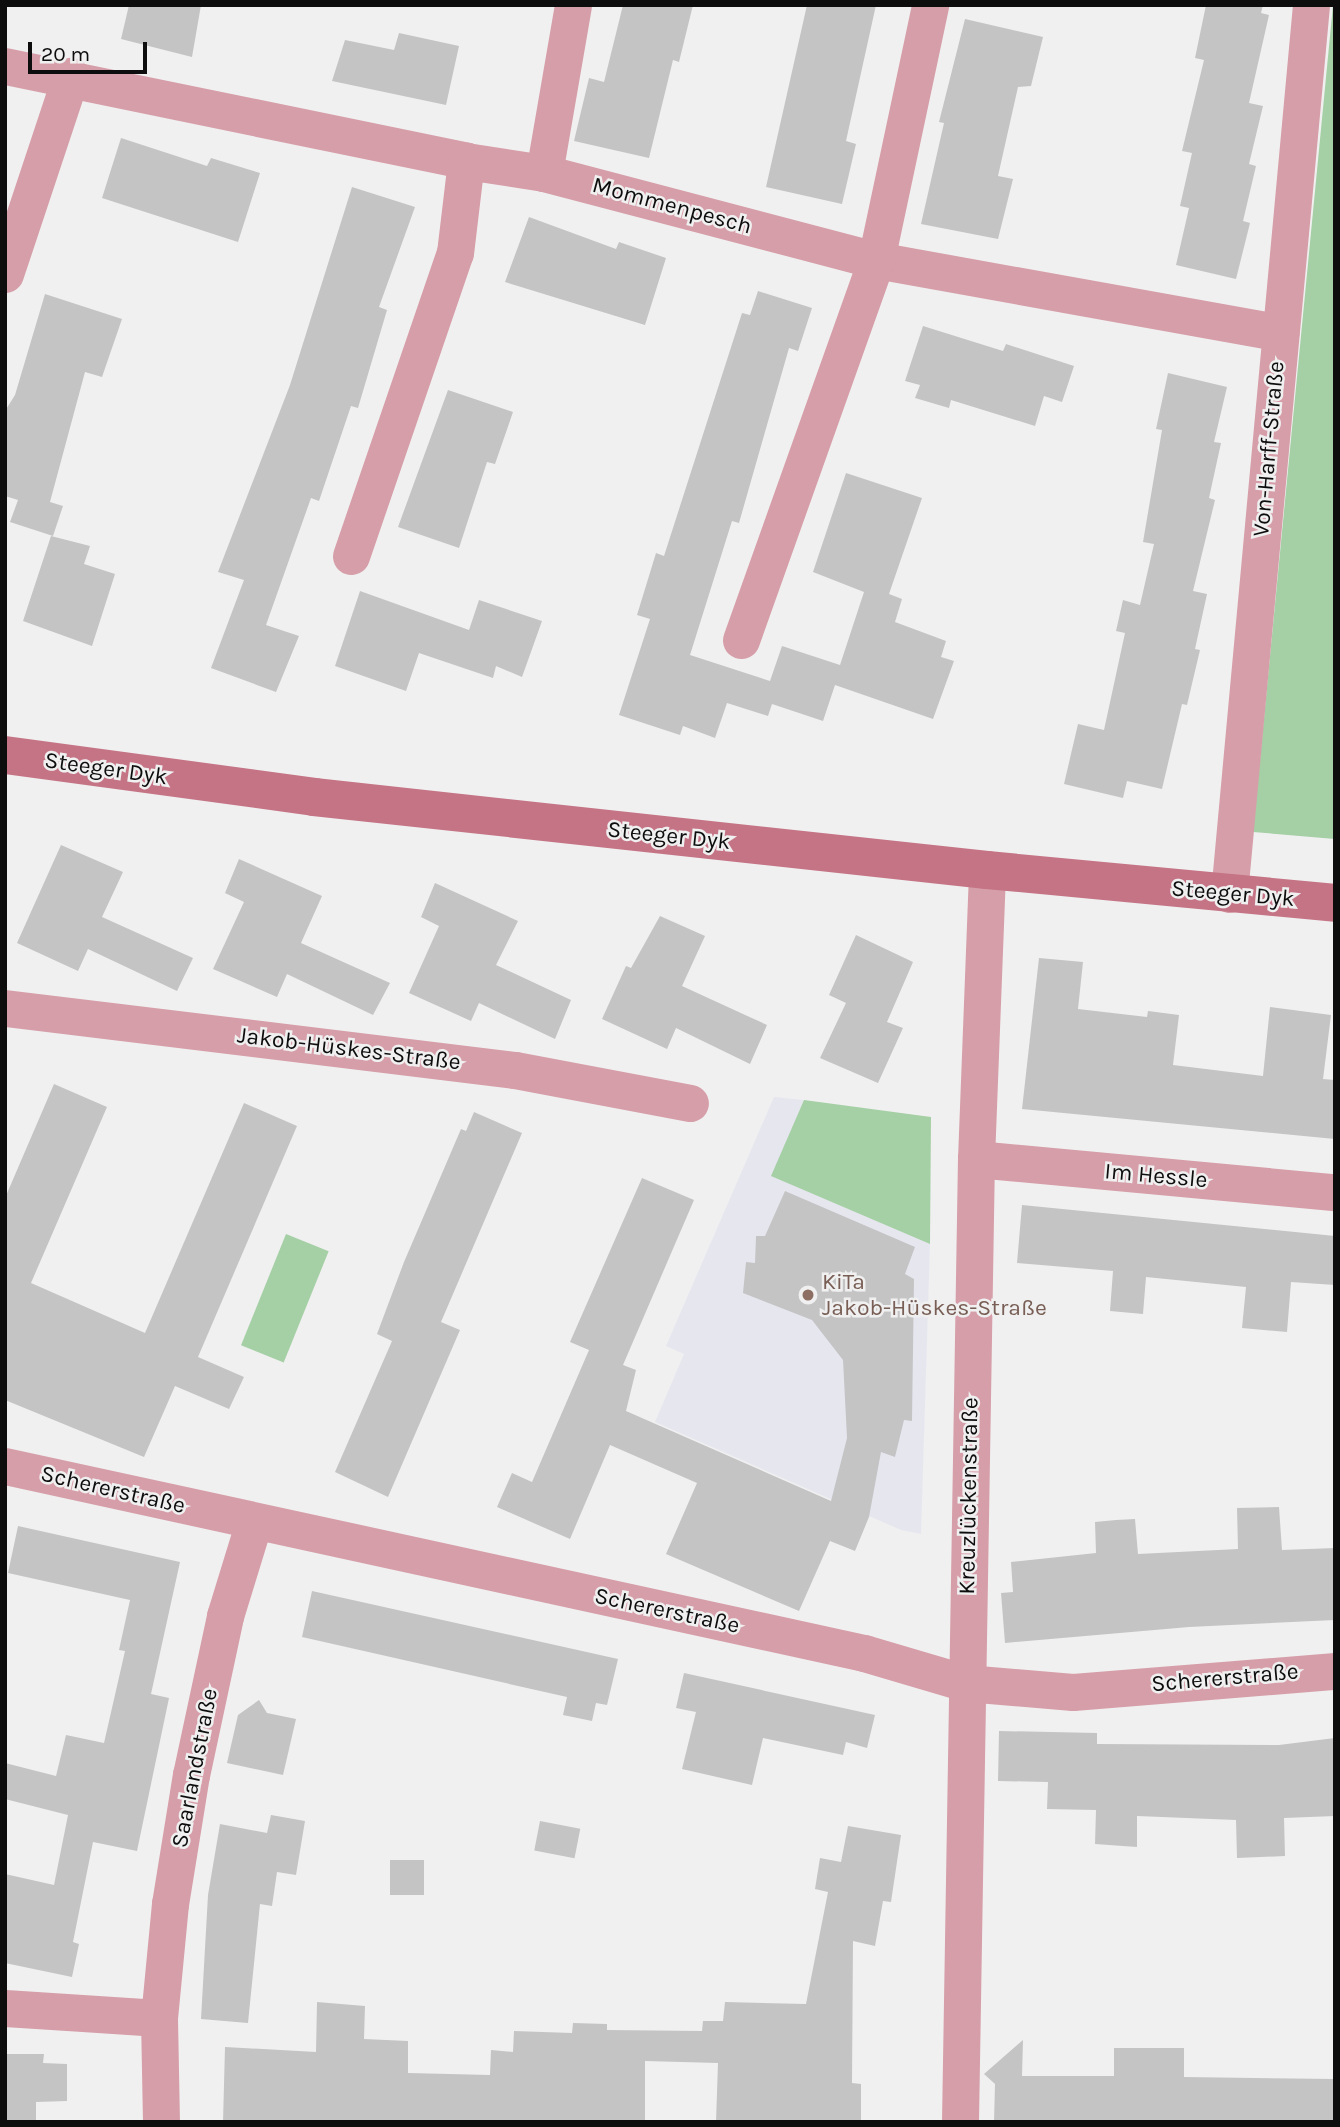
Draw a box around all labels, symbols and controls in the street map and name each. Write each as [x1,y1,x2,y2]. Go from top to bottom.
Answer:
scale bar [32,28,150,72]
text: 20 m [41,42,90,66]
street label: Mommenpesch [589,171,755,241]
street label: Von-Harff-Straße [1248,360,1290,538]
street label: Steeger Dyk [43,747,169,791]
street label: Steeger Dyk [606,816,732,856]
street label: Steeger Dyk [1170,875,1296,913]
street label: Jakob-Hüskes-Straße [236,1022,462,1076]
street label: Im Hessle [1103,1158,1209,1194]
place label: KiTa Jakob-Hüskes-Straße [822,1268,1047,1322]
marker: KiTa Jakob-Hüskes-Straße [800,1287,816,1303]
street label: Kreuzlückenstraße [953,1397,985,1595]
street label: Schererstraße [38,1460,188,1520]
street label: Schererstraße [592,1582,742,1640]
street label: Schererstraße [1150,1658,1300,1698]
street label: Saarlandstraße [166,1686,224,1850]

